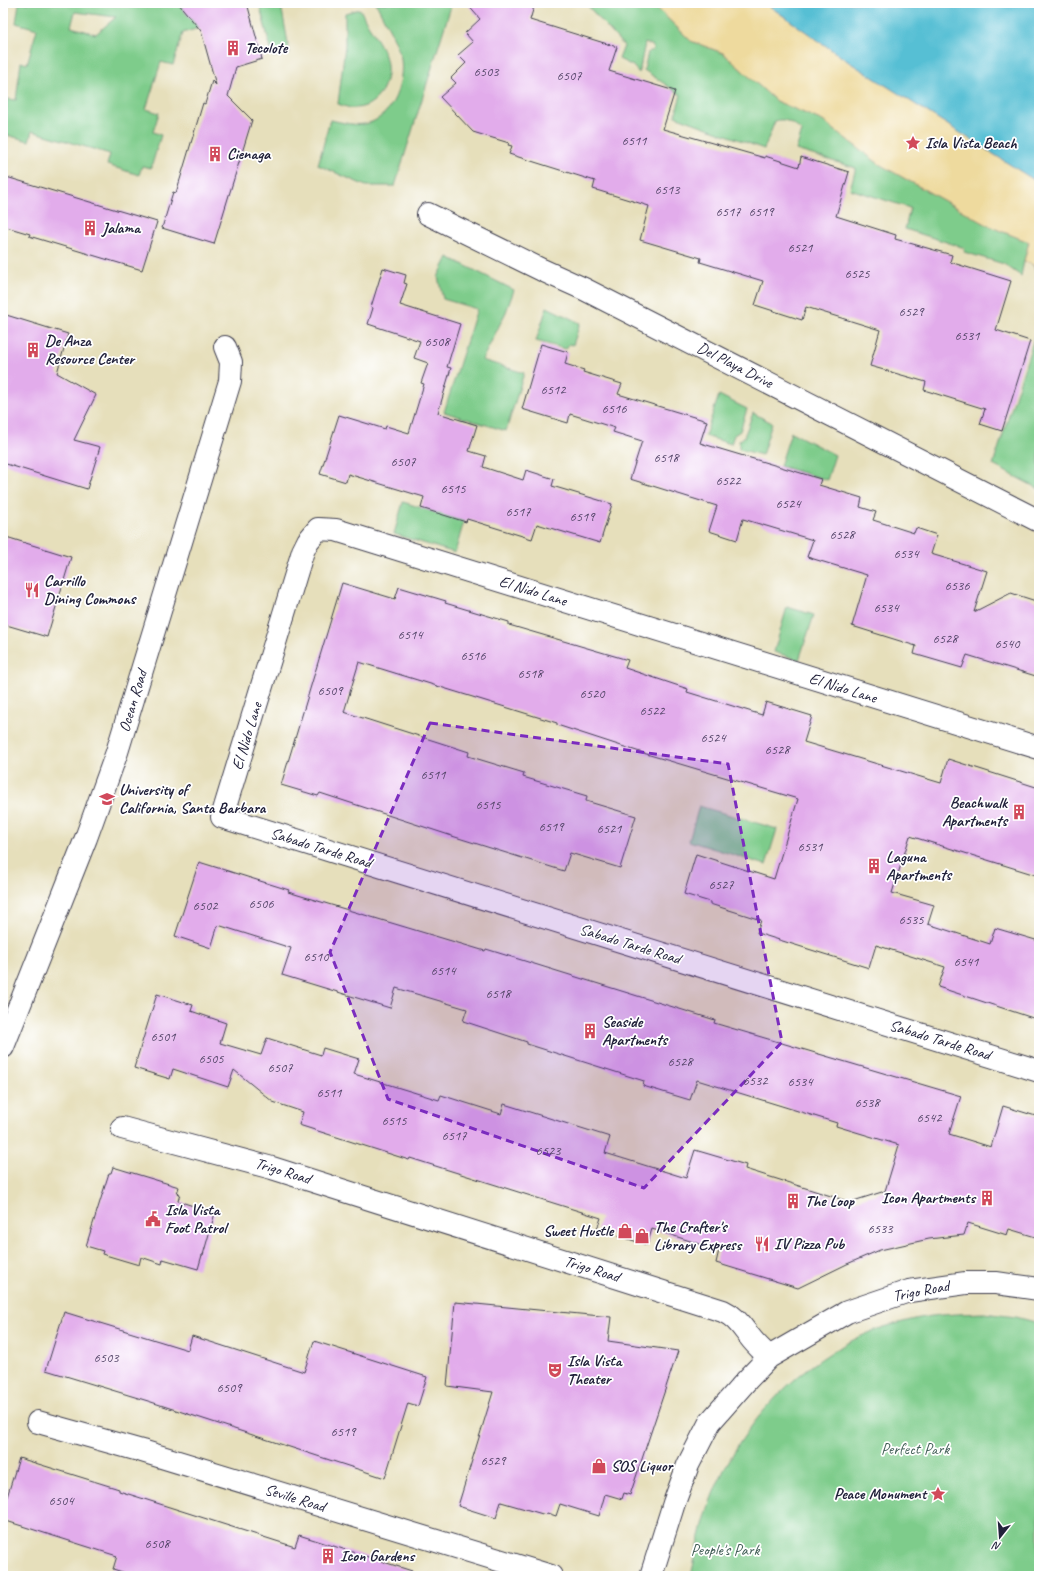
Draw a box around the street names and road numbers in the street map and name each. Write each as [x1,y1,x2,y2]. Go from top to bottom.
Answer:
street label: Del Playa Drive [694,337,778,393]
street label: El Nido Lane [497,571,571,611]
street label: Ocean Road [114,665,153,734]
street label: El Nido Lane [807,668,881,708]
street label: El Nido Lane [227,698,267,772]
street label: Sabado Tarde Road [268,823,377,874]
street label: Sabado Tarde Road [577,919,686,970]
street label: Sabado Tarde Road [887,1015,996,1066]
street label: Trigo Road [253,1153,316,1190]
street label: Trigo Road [562,1251,625,1288]
street label: Trigo Road [891,1275,954,1306]
street label: Seville Road [262,1479,330,1517]

